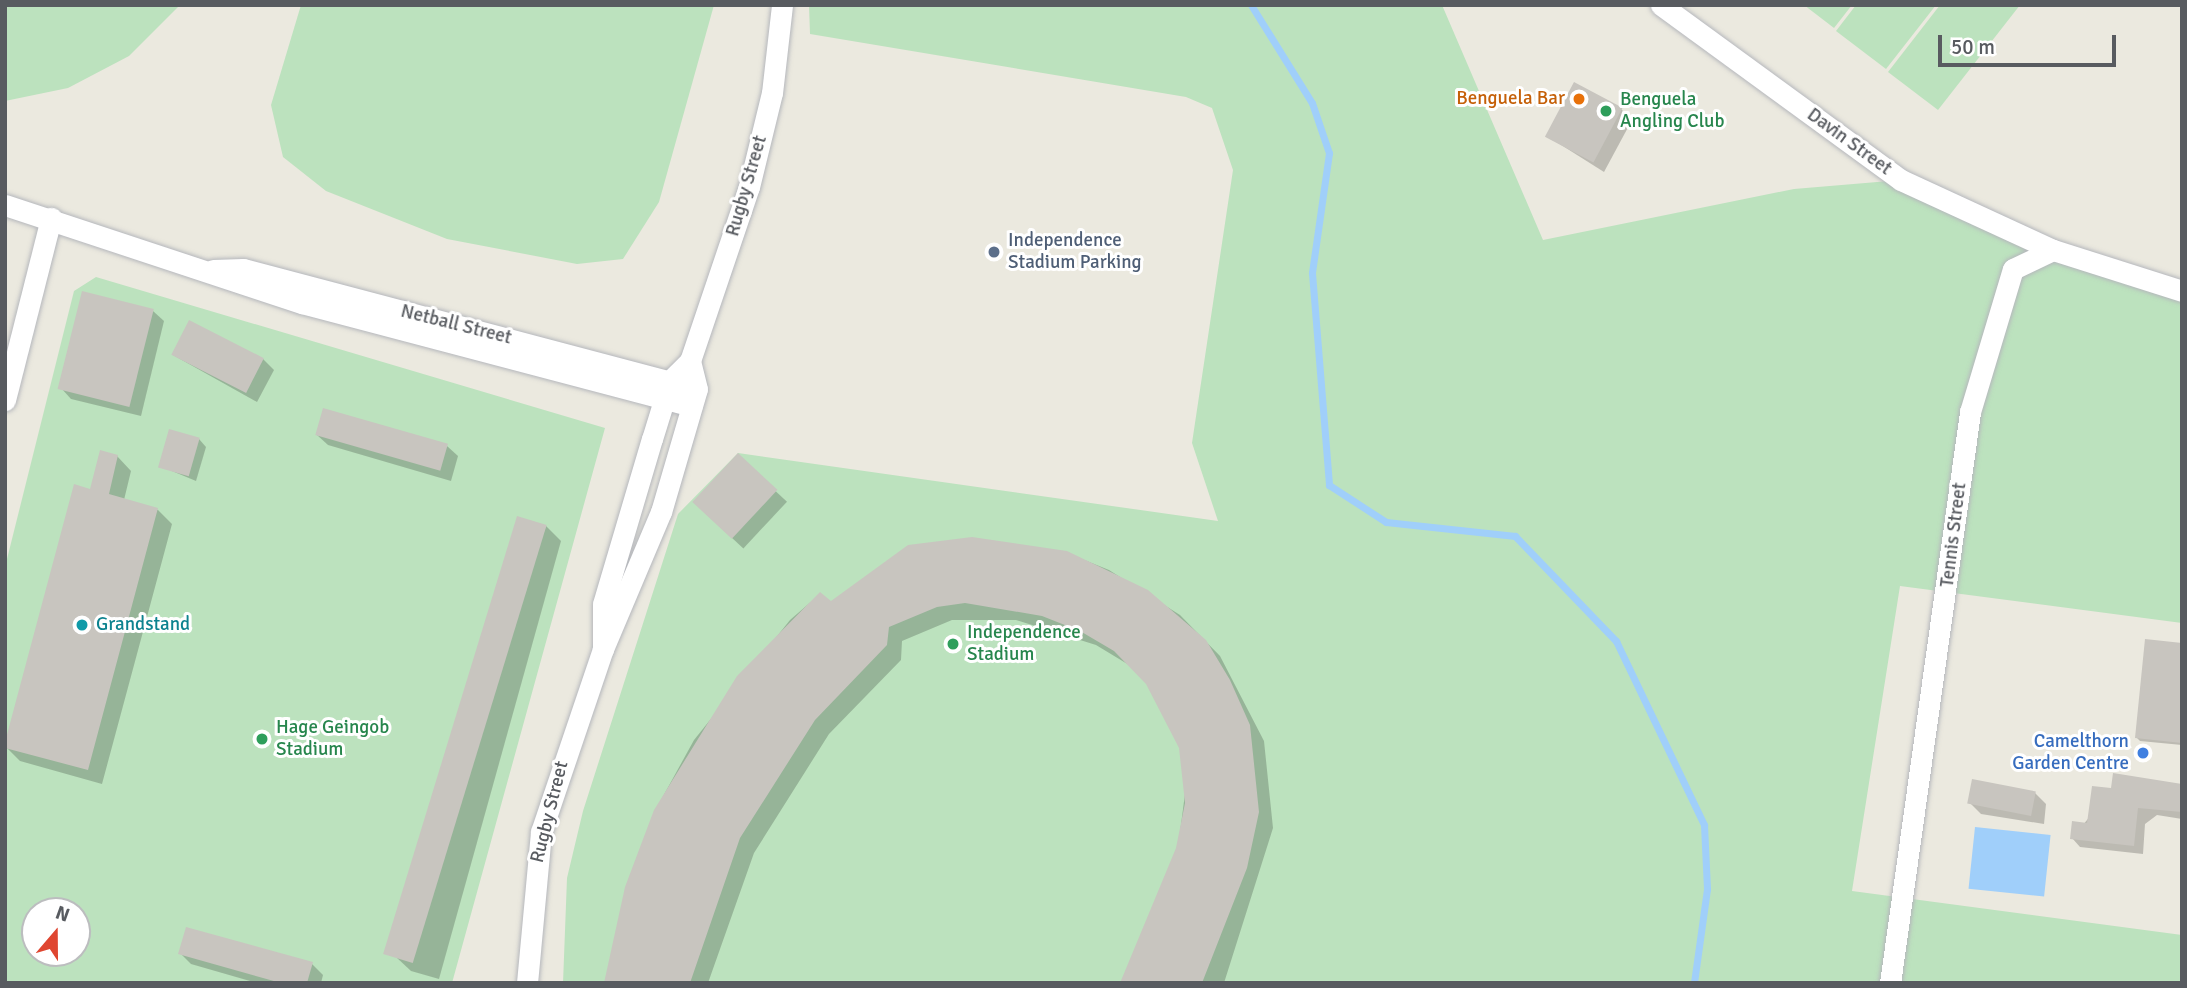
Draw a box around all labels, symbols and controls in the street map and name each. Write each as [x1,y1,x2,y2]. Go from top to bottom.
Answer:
scale bar [1942,21,2120,65]
text: 50 m [1951,34,1995,60]
place label: Benguela Bar [1456,88,1565,110]
place label: Benguela Angling Club [1620,89,1724,133]
marker: Benguela Bar [1571,91,1587,107]
marker: Benguela Angling Club [1598,103,1614,119]
street label: Davin Street [1802,104,1896,180]
street label: Rugby Street [722,133,772,239]
place label: Independence Stadium Parking [1008,230,1142,274]
marker: Independence Stadium Parking [986,244,1002,260]
street label: Netball Street [398,300,514,350]
street label: Tennis Street [1936,481,1972,589]
place label: Grandstand [96,614,190,636]
marker: Grandstand [74,617,90,633]
place label: Independence Stadium [967,622,1081,666]
marker: Independence Stadium [945,636,961,652]
place label: Hage Geingob Stadium [276,717,389,761]
marker: Hage Geingob Stadium [254,731,270,747]
place label: Camelthorn Garden Centre [2012,731,2129,775]
marker: Camelthorn Garden Centre [2135,745,2151,761]
street label: Rugby Street [526,759,574,865]
north arrow [21,897,91,967]
text: N [52,901,73,928]

